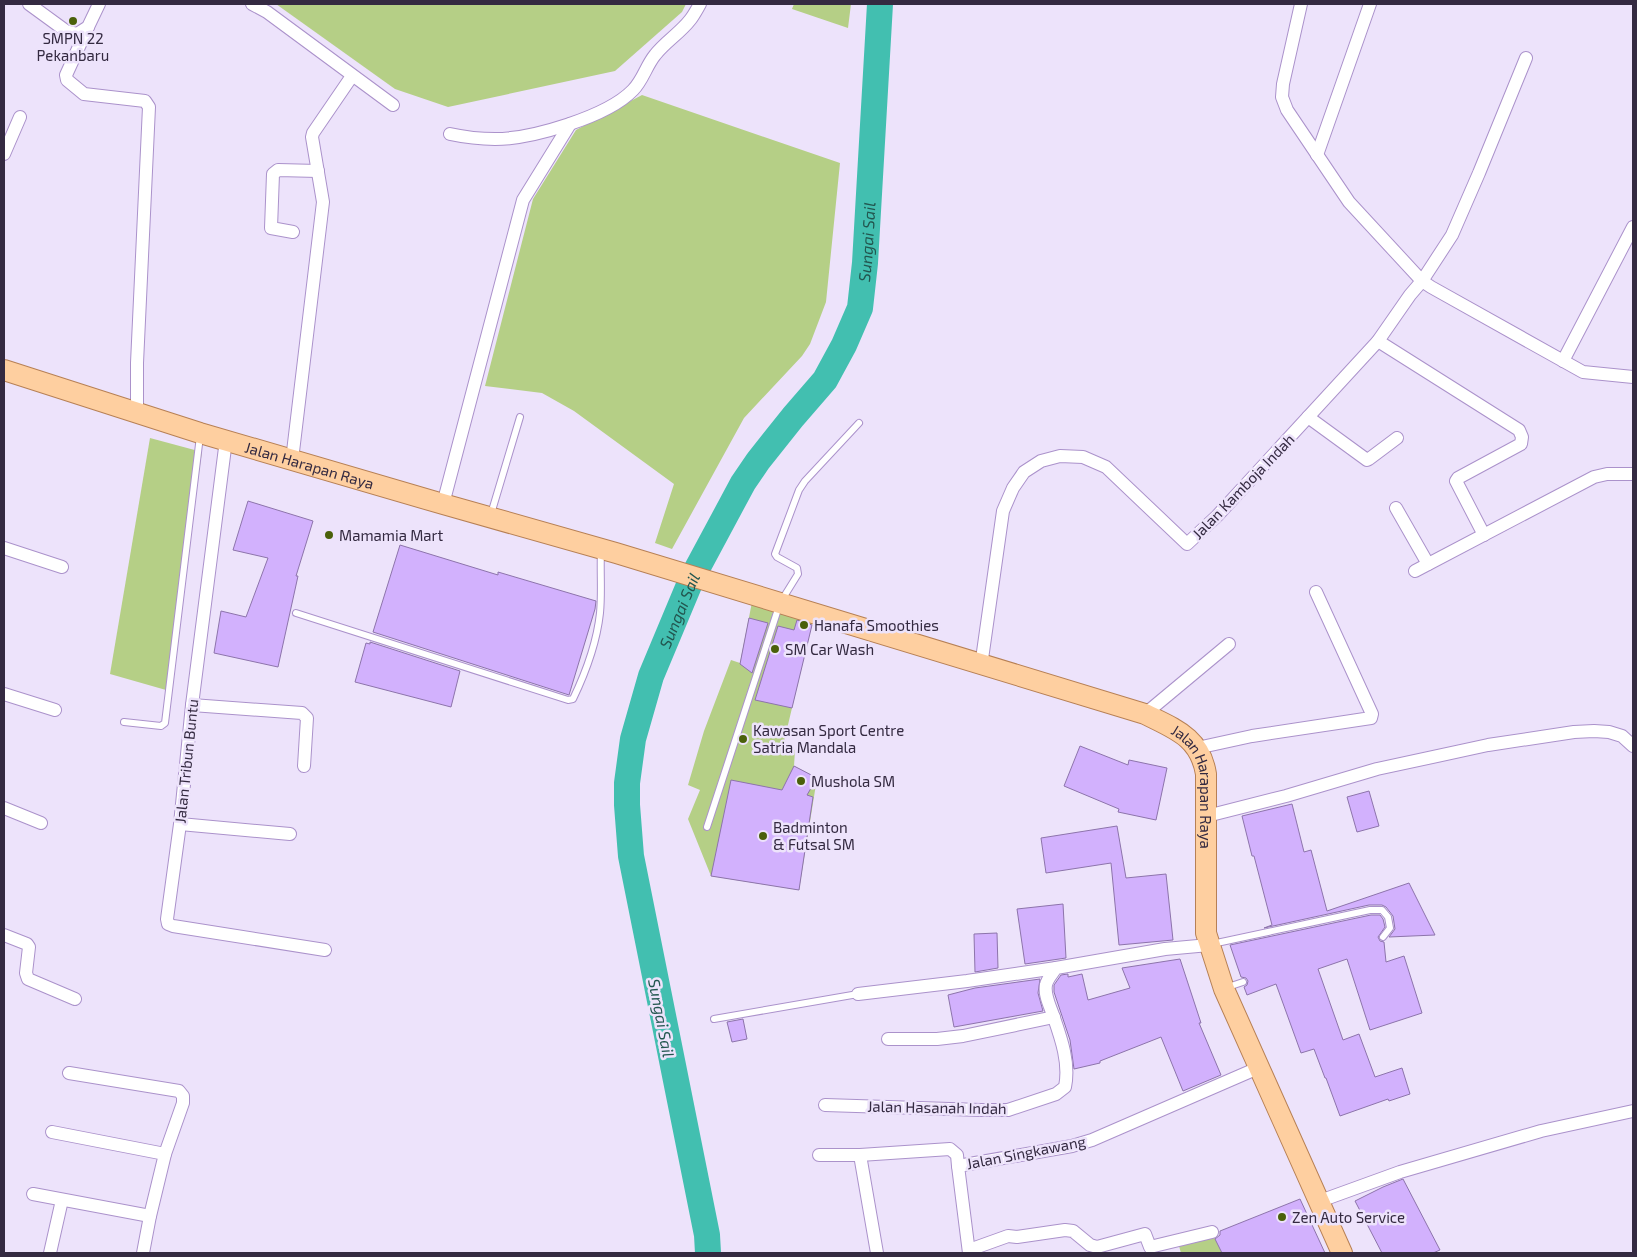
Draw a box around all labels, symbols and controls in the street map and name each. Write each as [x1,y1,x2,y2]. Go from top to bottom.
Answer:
marker: SMPN 22 Pekanbaru [67,15,79,27]
place label: SMPN 22 Pekanbaru [37,29,109,64]
water label: Sungai Sail [853,201,878,283]
street label: Jalan Kamboja Indah [1188,430,1298,543]
street label: Jalan Harapan Raya [243,438,376,492]
place label: Mamamia Mart [339,526,444,544]
marker: Mamamia Mart [323,529,335,541]
water label: Sungai Sail [654,569,703,651]
place label: Hanafa Smoothies [814,616,939,634]
marker: Hanafa Smoothies [798,619,810,631]
place label: SM Car Wash [785,640,874,658]
marker: SM Car Wash [769,643,781,655]
street label: Jalan Tribun Buntu [171,698,201,824]
street label: Jalan Harapan Raya [1169,720,1215,849]
place label: Kawasan Sport Centre Satria Mandala [753,721,904,756]
marker: Kawasan Sport Centre Satria Mandala [737,733,749,745]
place label: Mushola SM [811,772,895,790]
marker: Mushola SM [795,775,807,787]
place label: Badminton & Futsal SM [773,818,855,853]
marker: Badminton & Futsal SM [757,830,769,842]
water label: Sungai Sail [645,977,679,1059]
street label: Jalan Hasanah Indah [867,1097,1007,1117]
street label: Jalan Singkawang [965,1132,1088,1172]
place label: Zen Auto Service [1292,1208,1405,1226]
marker: Zen Auto Service [1276,1211,1288,1223]

